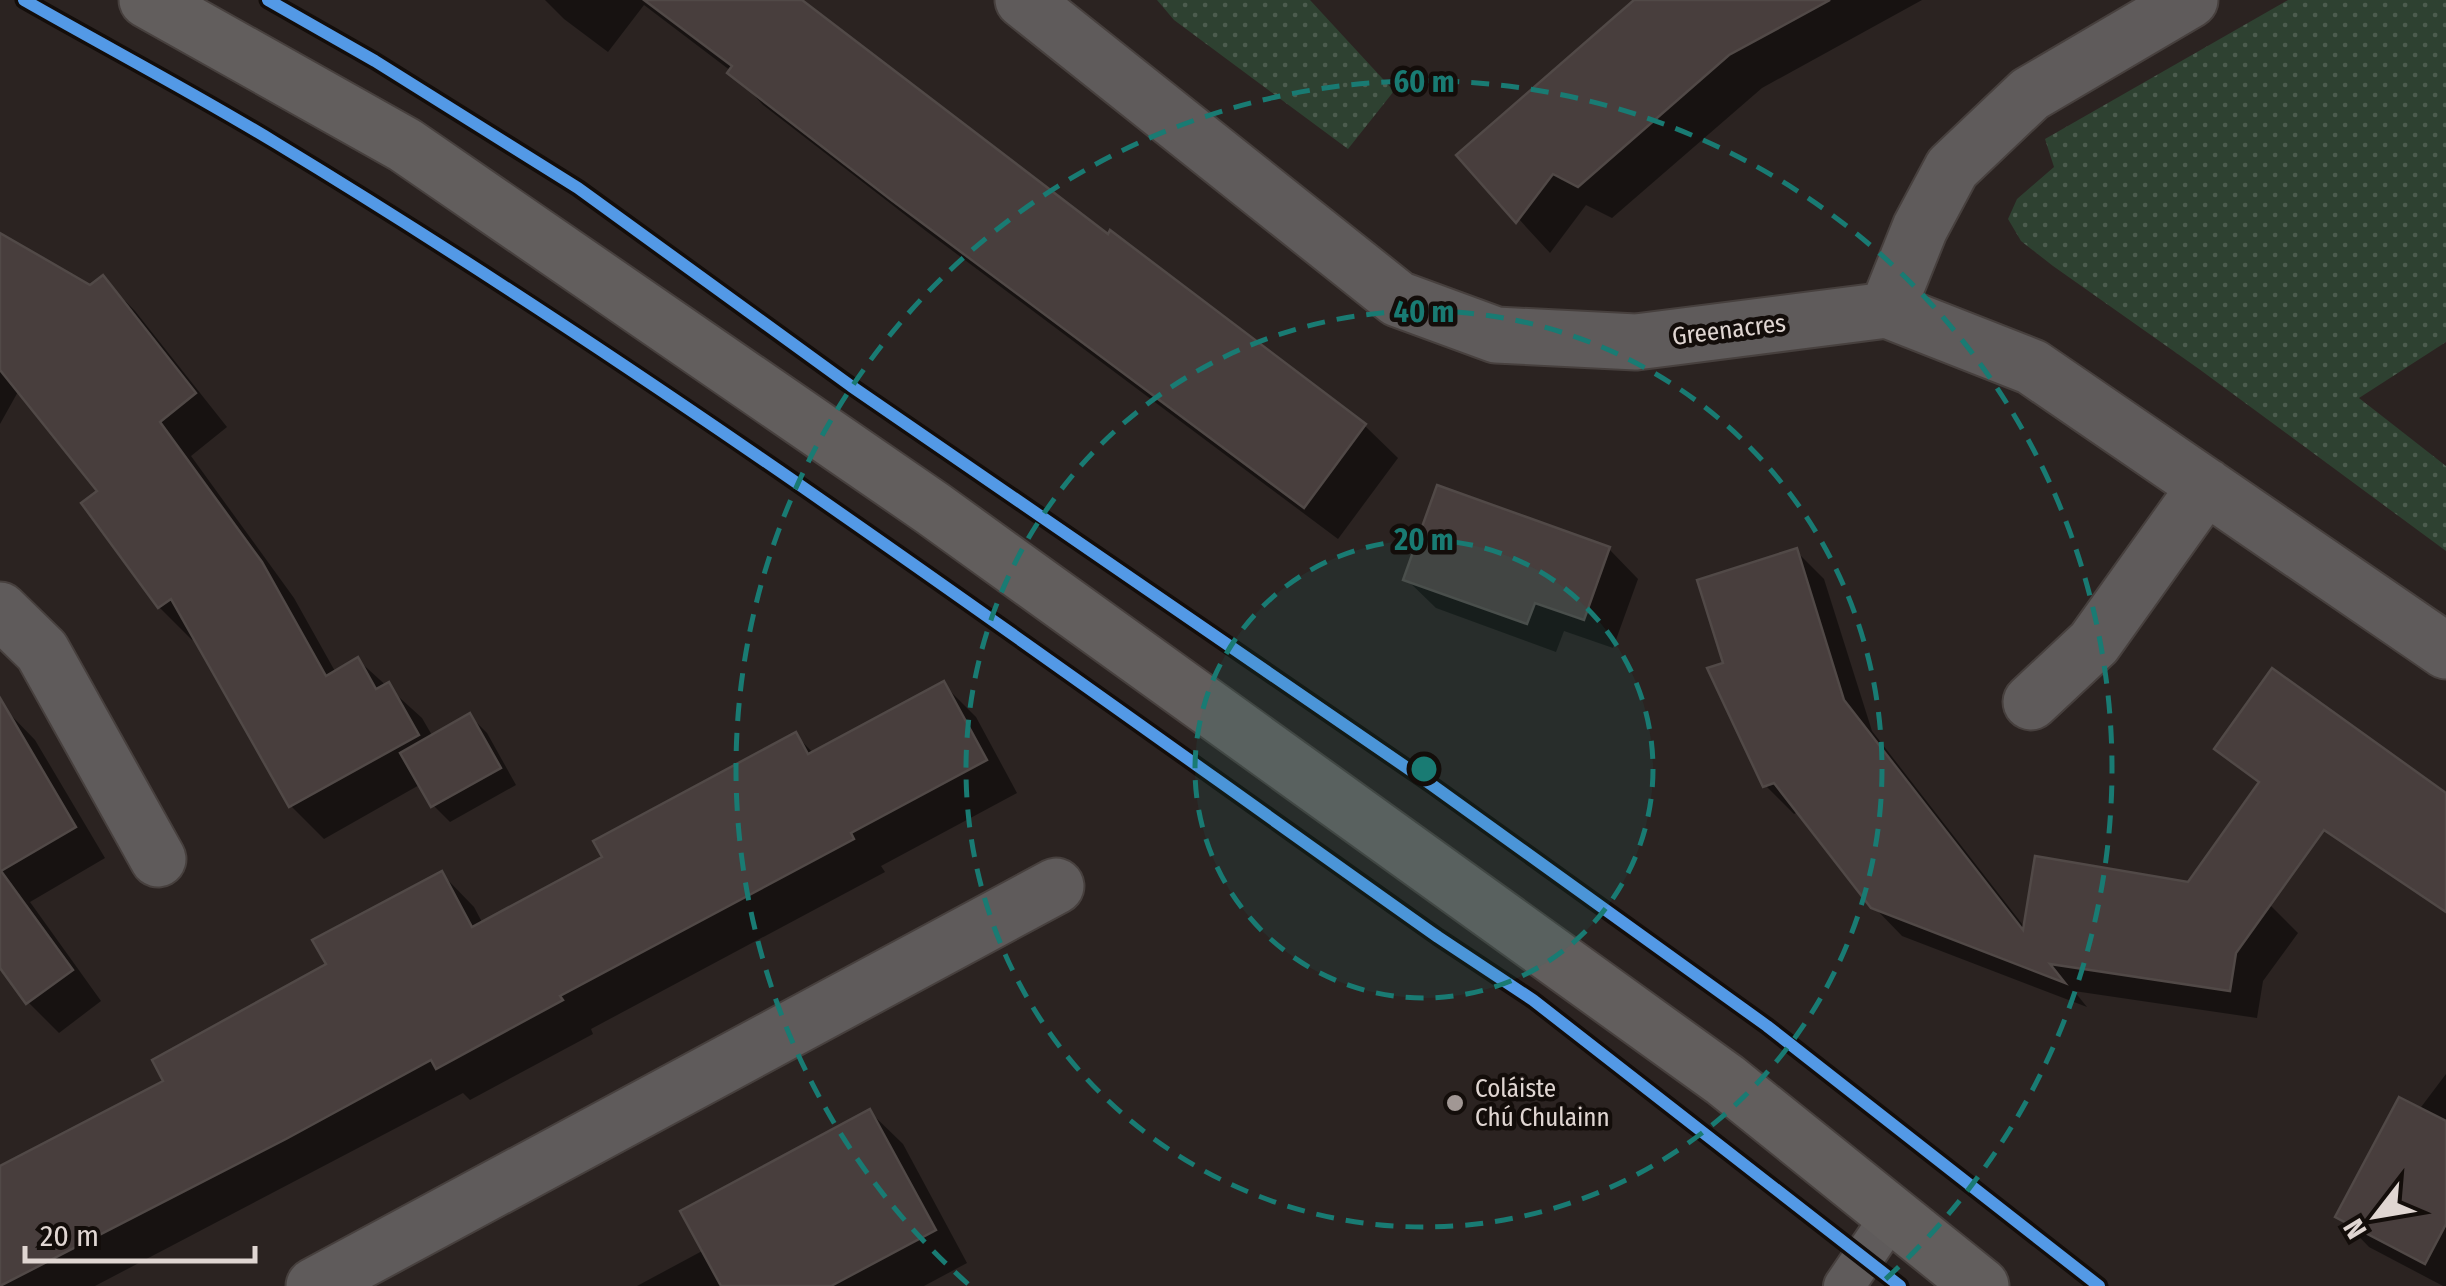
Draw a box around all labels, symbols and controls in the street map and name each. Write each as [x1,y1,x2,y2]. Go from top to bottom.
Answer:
text: 60 m [1393,64,1455,100]
text: 40 m [1394,294,1454,330]
street label: Greenacres [1670,308,1788,352]
text: 20 m [1393,522,1454,558]
centre of rings [1406,751,1442,787]
place label: Coláiste Chú Chulainn [1475,1074,1610,1133]
marker: Coláiste Chú Chulainn [1444,1092,1466,1114]
north arrow [2326,1166,2426,1266]
scale bar [25,1201,255,1263]
text: N [2337,1213,2373,1244]
text: 20 m [40,1218,99,1254]

